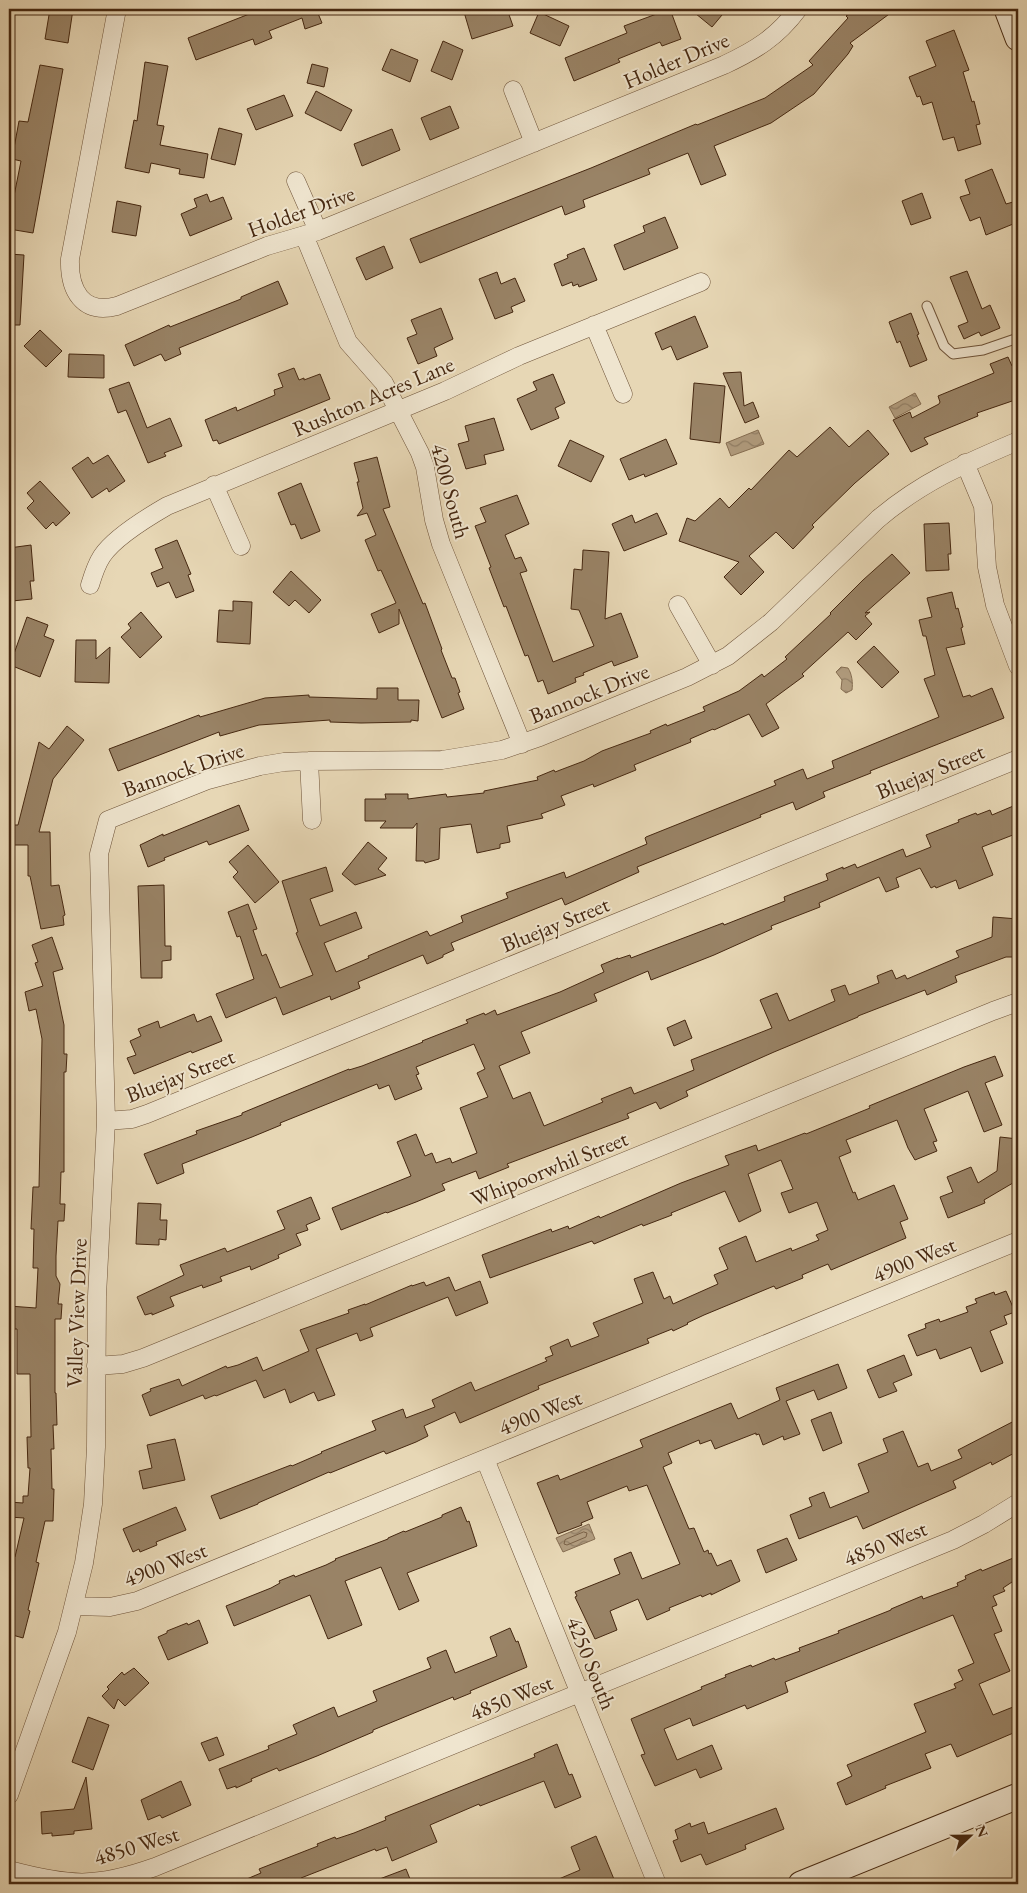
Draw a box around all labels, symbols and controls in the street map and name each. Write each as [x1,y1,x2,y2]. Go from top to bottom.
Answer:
street label: Holder Drive [619,25,734,96]
street label: Holder Drive [244,179,359,244]
street label: Rushton Acres Lane [288,349,459,444]
street label: 4200 South [424,440,477,542]
street label: Bannock Drive [525,656,654,731]
street label: Bannock Drive [119,735,248,804]
street label: Bluejay Street [872,737,989,806]
street label: Bluejay Street [497,890,614,959]
street label: Bluejay Street [122,1041,239,1109]
street label: Whipoorwhil Street [466,1124,632,1213]
street label: 4900 West [868,1230,960,1289]
street label: Valley View Drive [59,1237,94,1388]
street label: 4900 West [494,1383,586,1442]
street label: 4850 West [839,1514,931,1573]
street label: 4900 West [119,1535,211,1594]
street label: 4250 South [560,1613,623,1714]
street label: 4850 West [465,1668,557,1727]
north arrow [944,1810,994,1860]
street label: 4850 West [90,1819,182,1872]
text: N [972,1823,993,1840]

